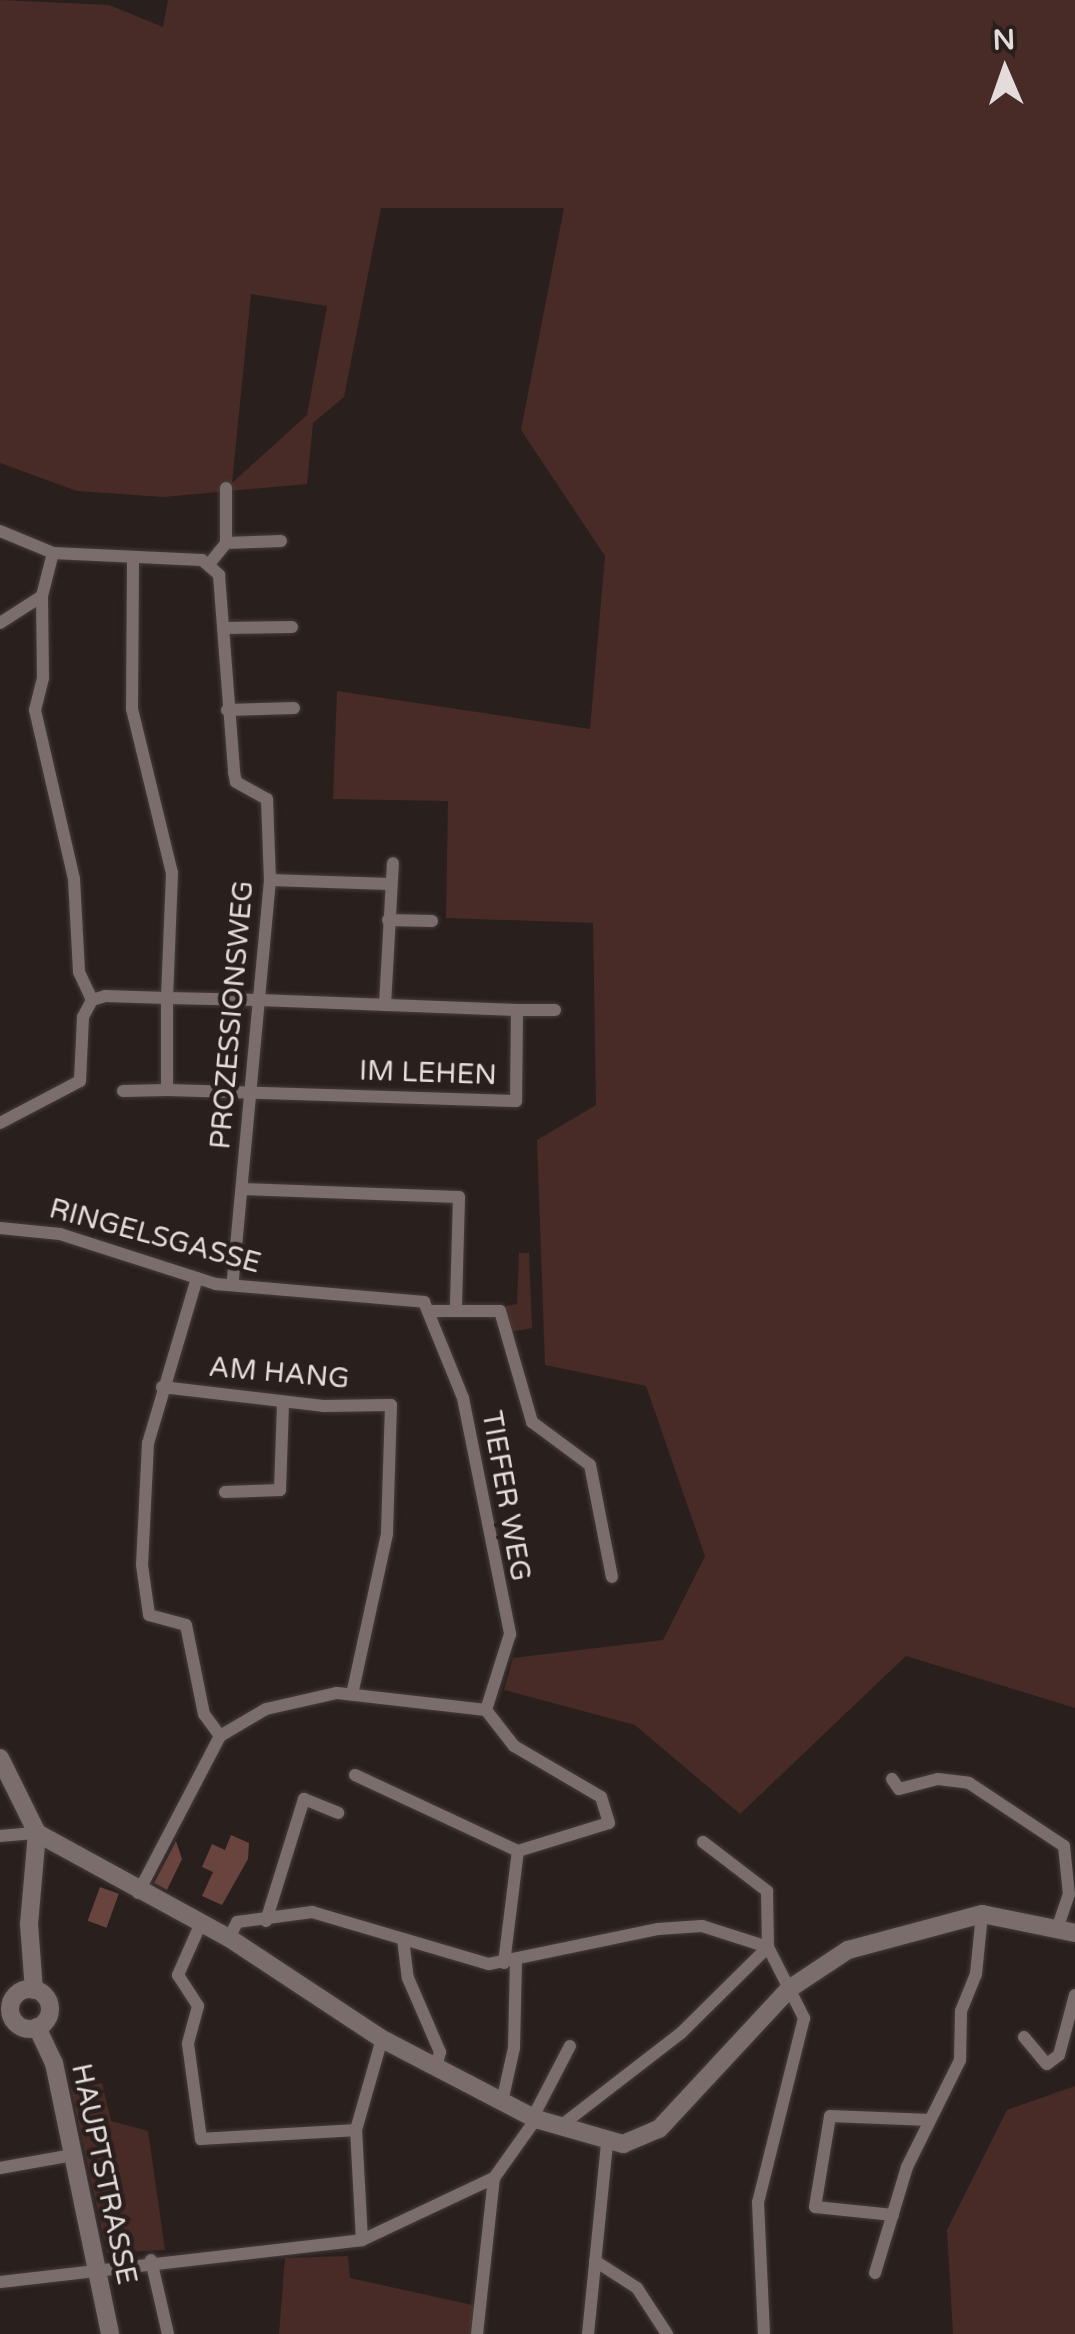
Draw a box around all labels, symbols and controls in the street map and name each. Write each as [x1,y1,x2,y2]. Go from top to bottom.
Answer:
north arrow [955,20,1055,120]
text: N [992,23,1016,57]
street label: PROZESSIONSWEG [204,879,260,1151]
street label: IM LEHEN [359,1054,497,1092]
street label: RINGELSGASSE [46,1192,264,1280]
street label: AM HANG [207,1350,351,1396]
street label: TIEFER WEG [475,1408,537,1584]
street label: HAUPTSTRASSE [64,2060,144,2288]

